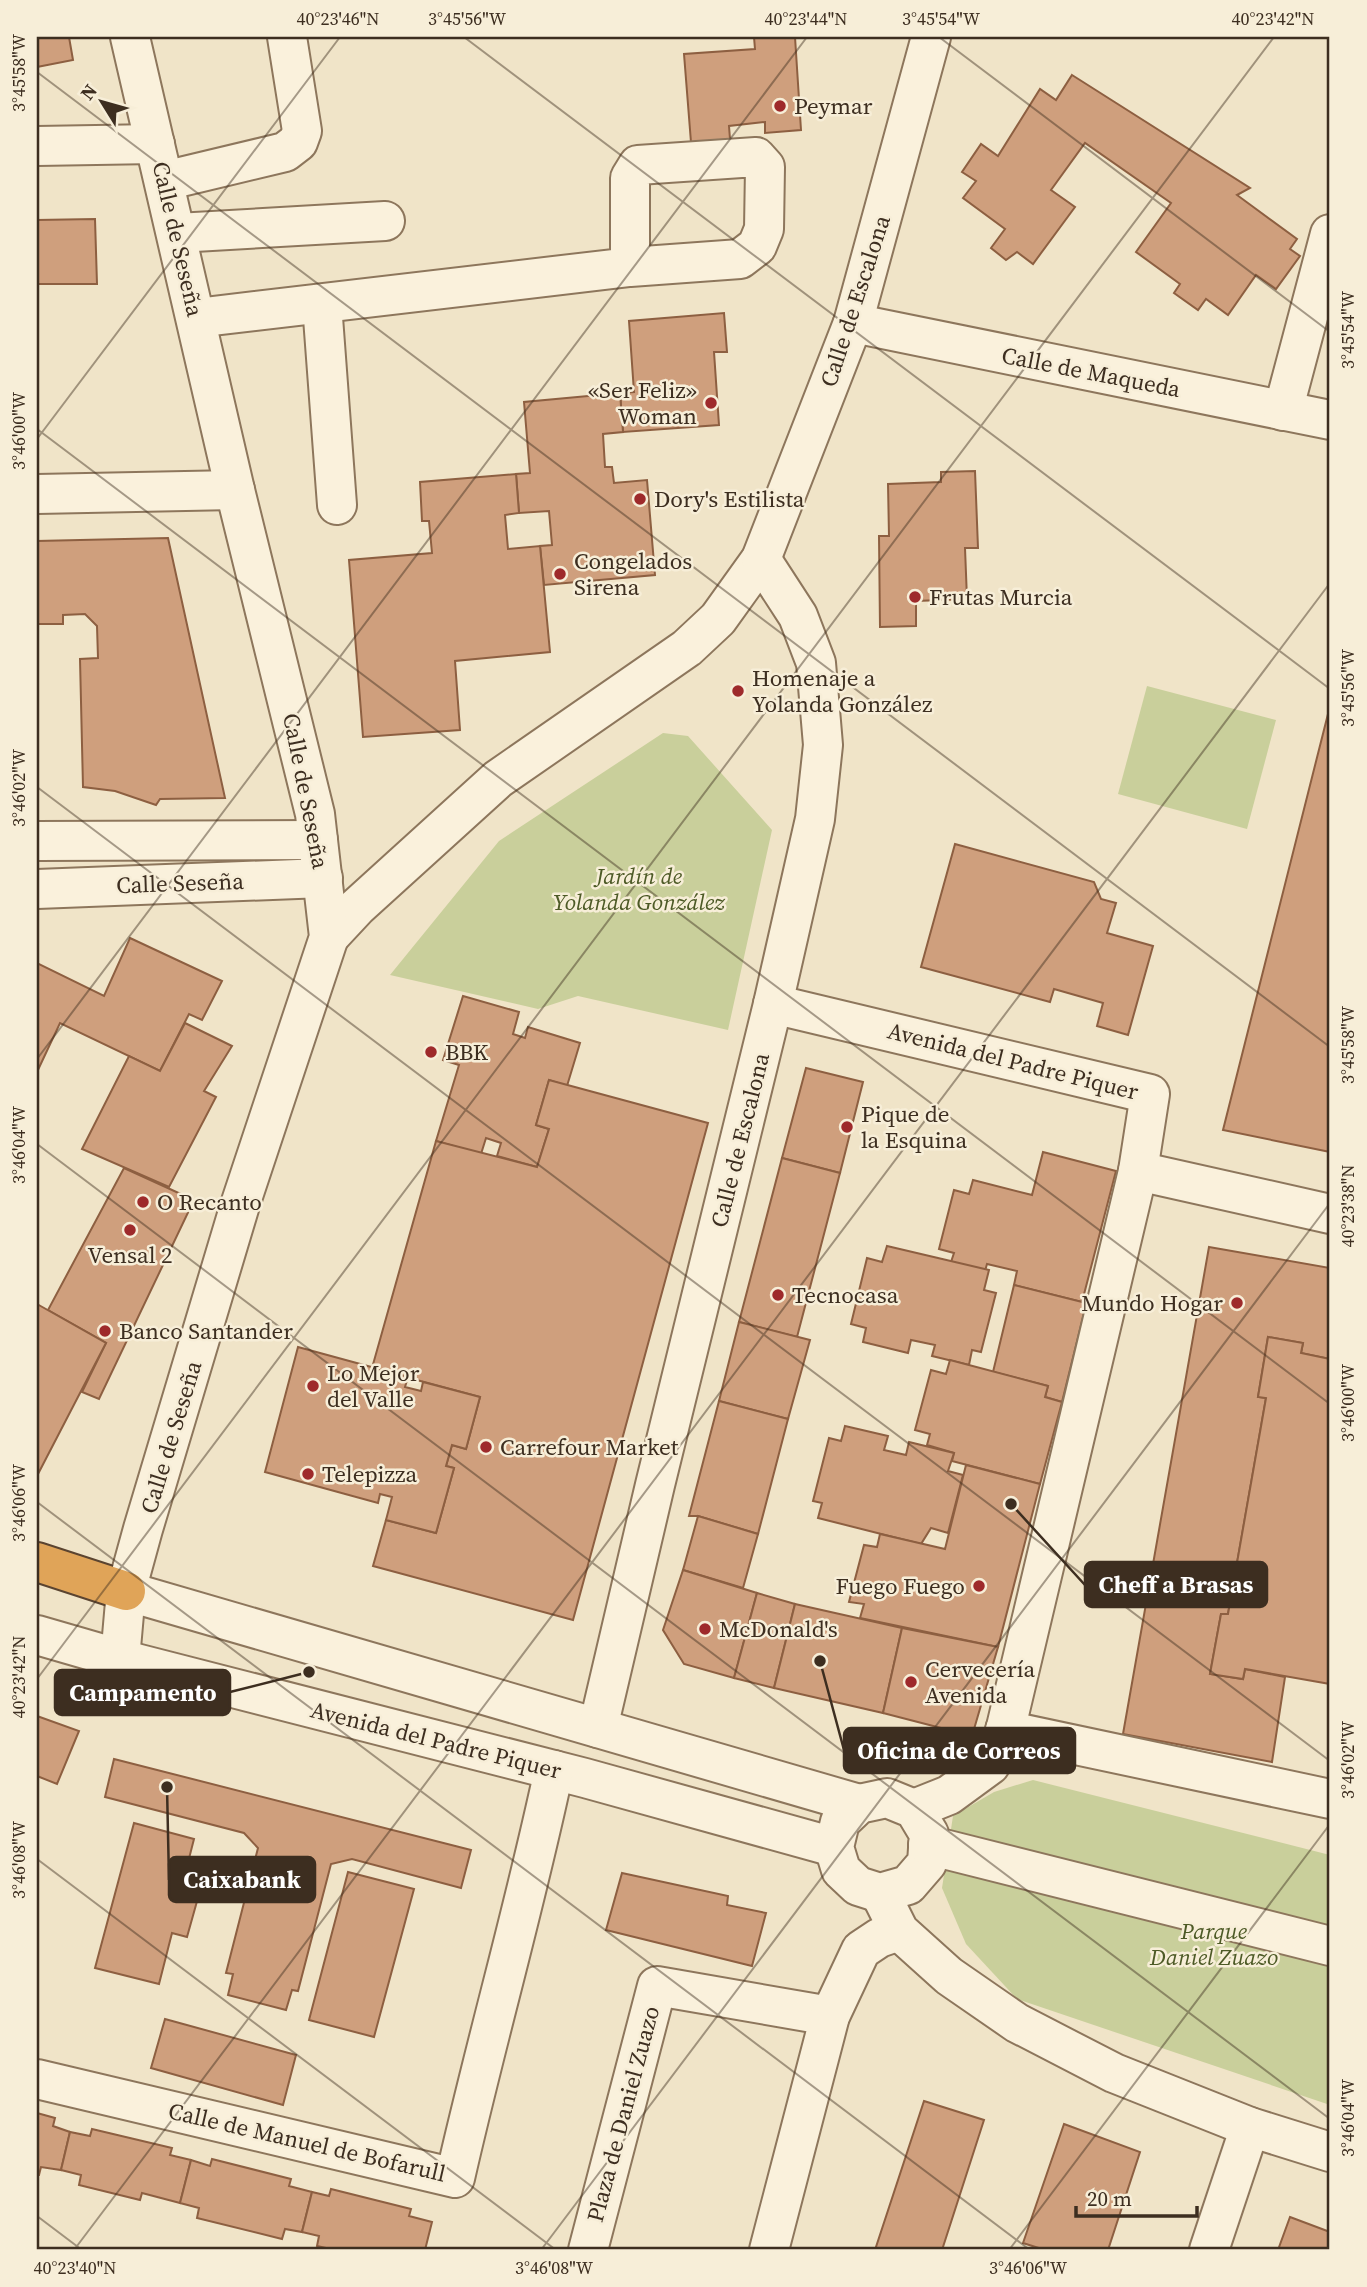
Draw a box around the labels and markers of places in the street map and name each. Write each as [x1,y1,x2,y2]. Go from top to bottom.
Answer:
place label: Peymar [794,90,873,122]
marker: Peymar [772,98,788,114]
place label: «Ser Feliz» Woman [588,374,697,432]
marker: «Ser Feliz» Woman [703,395,719,411]
place label: Dory's Estilista [654,483,805,515]
marker: Dory's Estilista [632,491,648,507]
place label: Congelados Sirena [574,545,692,603]
marker: Congelados Sirena [552,566,568,582]
place label: Frutas Murcia [929,581,1073,613]
marker: Frutas Murcia [907,589,923,605]
place label: Homenaje a Yolanda González [752,662,932,720]
marker: Homenaje a Yolanda González [730,683,746,699]
place label: BBK [445,1036,489,1068]
marker: BBK [423,1044,439,1060]
place label: Pique de la Esquina [861,1098,968,1156]
marker: Pique de la Esquina [839,1119,855,1135]
place label: O Recanto [157,1186,262,1218]
marker: O Recanto [135,1194,151,1210]
marker: Vensal 2 [122,1222,138,1238]
place label: Vensal 2 [88,1239,172,1271]
place label: Tecnocasa [792,1279,899,1311]
marker: Tecnocasa [770,1287,786,1303]
place label: Mundo Hogar [1081,1287,1223,1319]
marker: Mundo Hogar [1229,1295,1245,1311]
place label: Banco Santander [119,1315,293,1347]
marker: Banco Santander [97,1323,113,1339]
place label: Lo Mejor del Valle [327,1357,420,1415]
marker: Lo Mejor del Valle [305,1378,321,1394]
place label: Carrefour Market [500,1431,679,1463]
marker: Carrefour Market [478,1439,494,1455]
place label: Telepizza [322,1458,417,1490]
marker: Telepizza [300,1466,316,1482]
callout: Cheff a Brasas [1085,1562,1267,1607]
place label: Fuego Fuego [836,1570,965,1602]
marker: Fuego Fuego [971,1578,987,1594]
place label: McDonald's [719,1613,838,1645]
marker: McDonald's [697,1621,713,1637]
place label: Cervecería Avenida [925,1653,1036,1711]
callout: Campamento [55,1670,230,1715]
marker: Cervecería Avenida [903,1674,919,1690]
callout: Oficina de Correos [844,1728,1075,1773]
callout: Caixabank [169,1857,315,1902]

